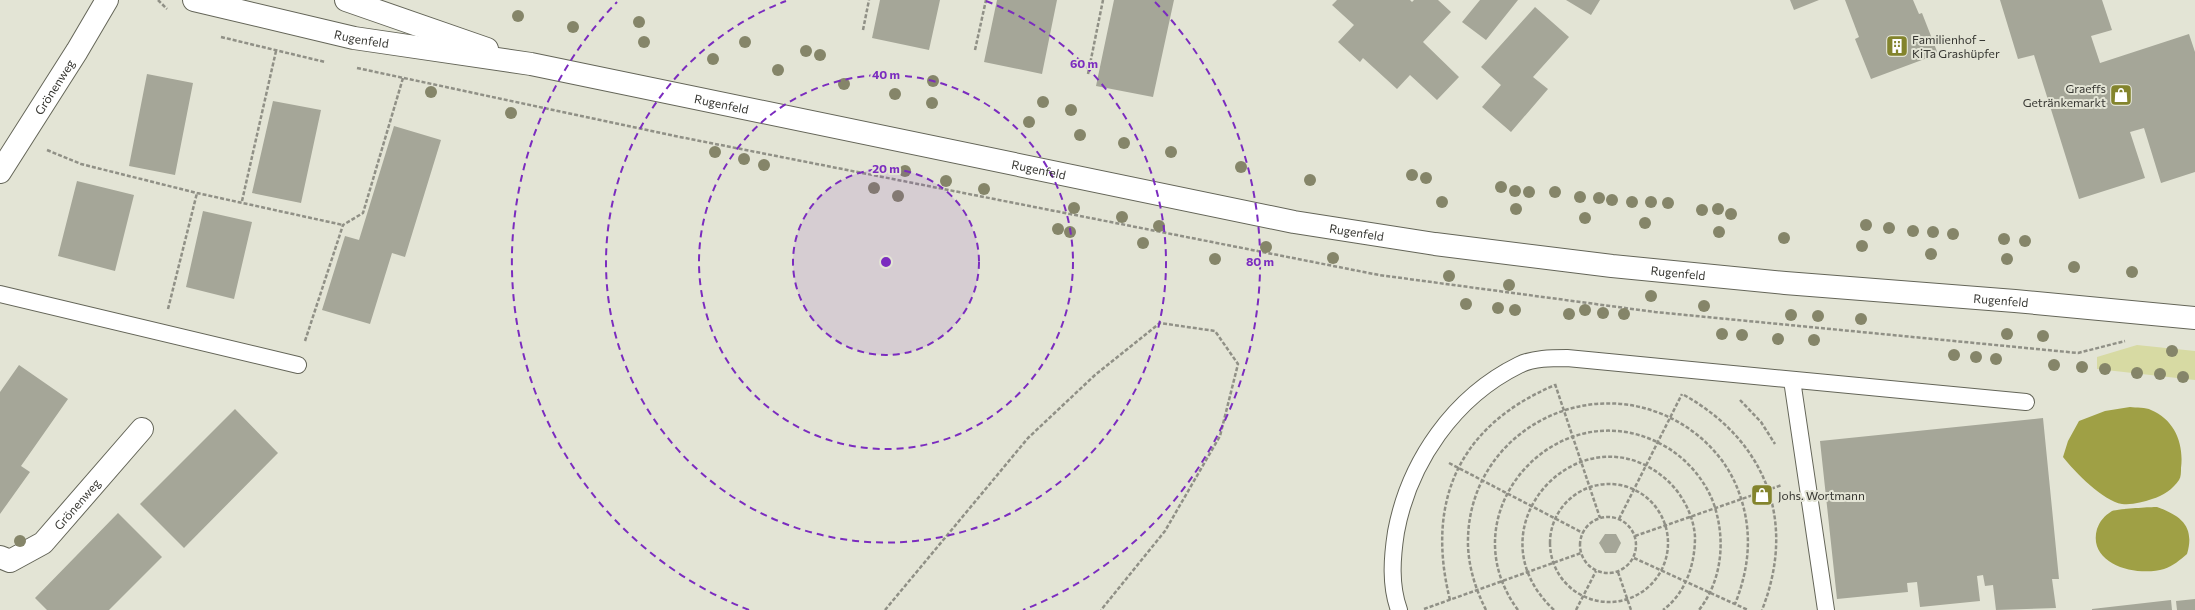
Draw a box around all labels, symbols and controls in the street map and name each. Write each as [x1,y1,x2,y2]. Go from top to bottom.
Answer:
street label: Rugenfeld [333,27,390,50]
place label: Familienhof – KiTa Grashüpfer [1912,32,2000,60]
building icon: Familienhof – KiTa Grashüpfer [1884,33,1910,59]
street label: Grönenweg [31,56,77,117]
text: 60 m [1070,56,1098,70]
text: 40 m [872,67,900,81]
place label: Graeffs Getränkemarkt [2023,81,2106,109]
shop icon: Graeffs Getränkemarkt [2108,82,2134,108]
street label: Rugenfeld [693,91,750,116]
street label: Rugenfeld [1010,157,1067,182]
text: 20 m [872,161,900,175]
street label: Rugenfeld [1328,221,1385,243]
text: 80 m [1246,254,1274,268]
centre of rings [879,255,893,269]
street label: Rugenfeld [1650,263,1706,282]
street label: Rugenfeld [1973,291,2029,309]
street label: Grönenweg [51,475,103,532]
shop icon: Johs. Wortmann [1749,482,1775,508]
place label: Johs. Wortmann [1778,488,1865,503]

